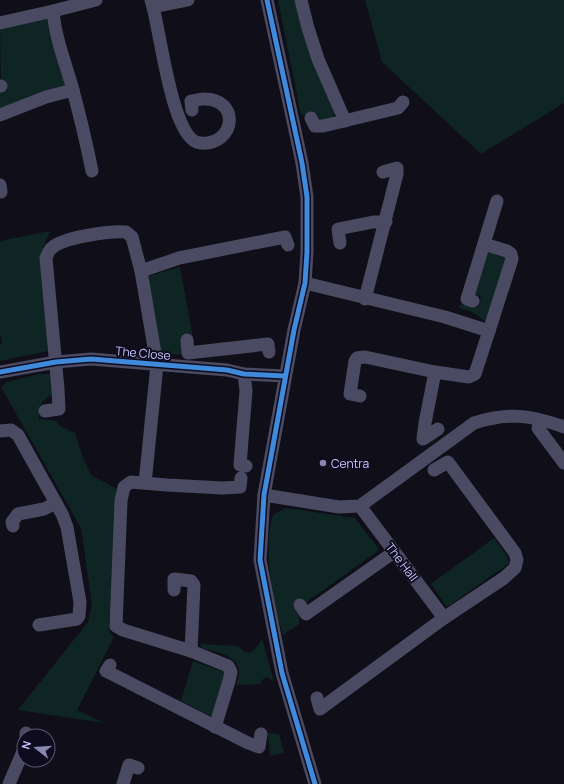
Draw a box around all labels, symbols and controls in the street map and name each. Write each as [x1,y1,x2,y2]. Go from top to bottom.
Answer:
street label: The Close [115,342,171,364]
place label: Centra [331,455,369,472]
marker: Centra [318,458,328,468]
street label: The Hall [382,539,422,585]
north arrow [16,728,56,768]
text: N [18,739,34,751]

